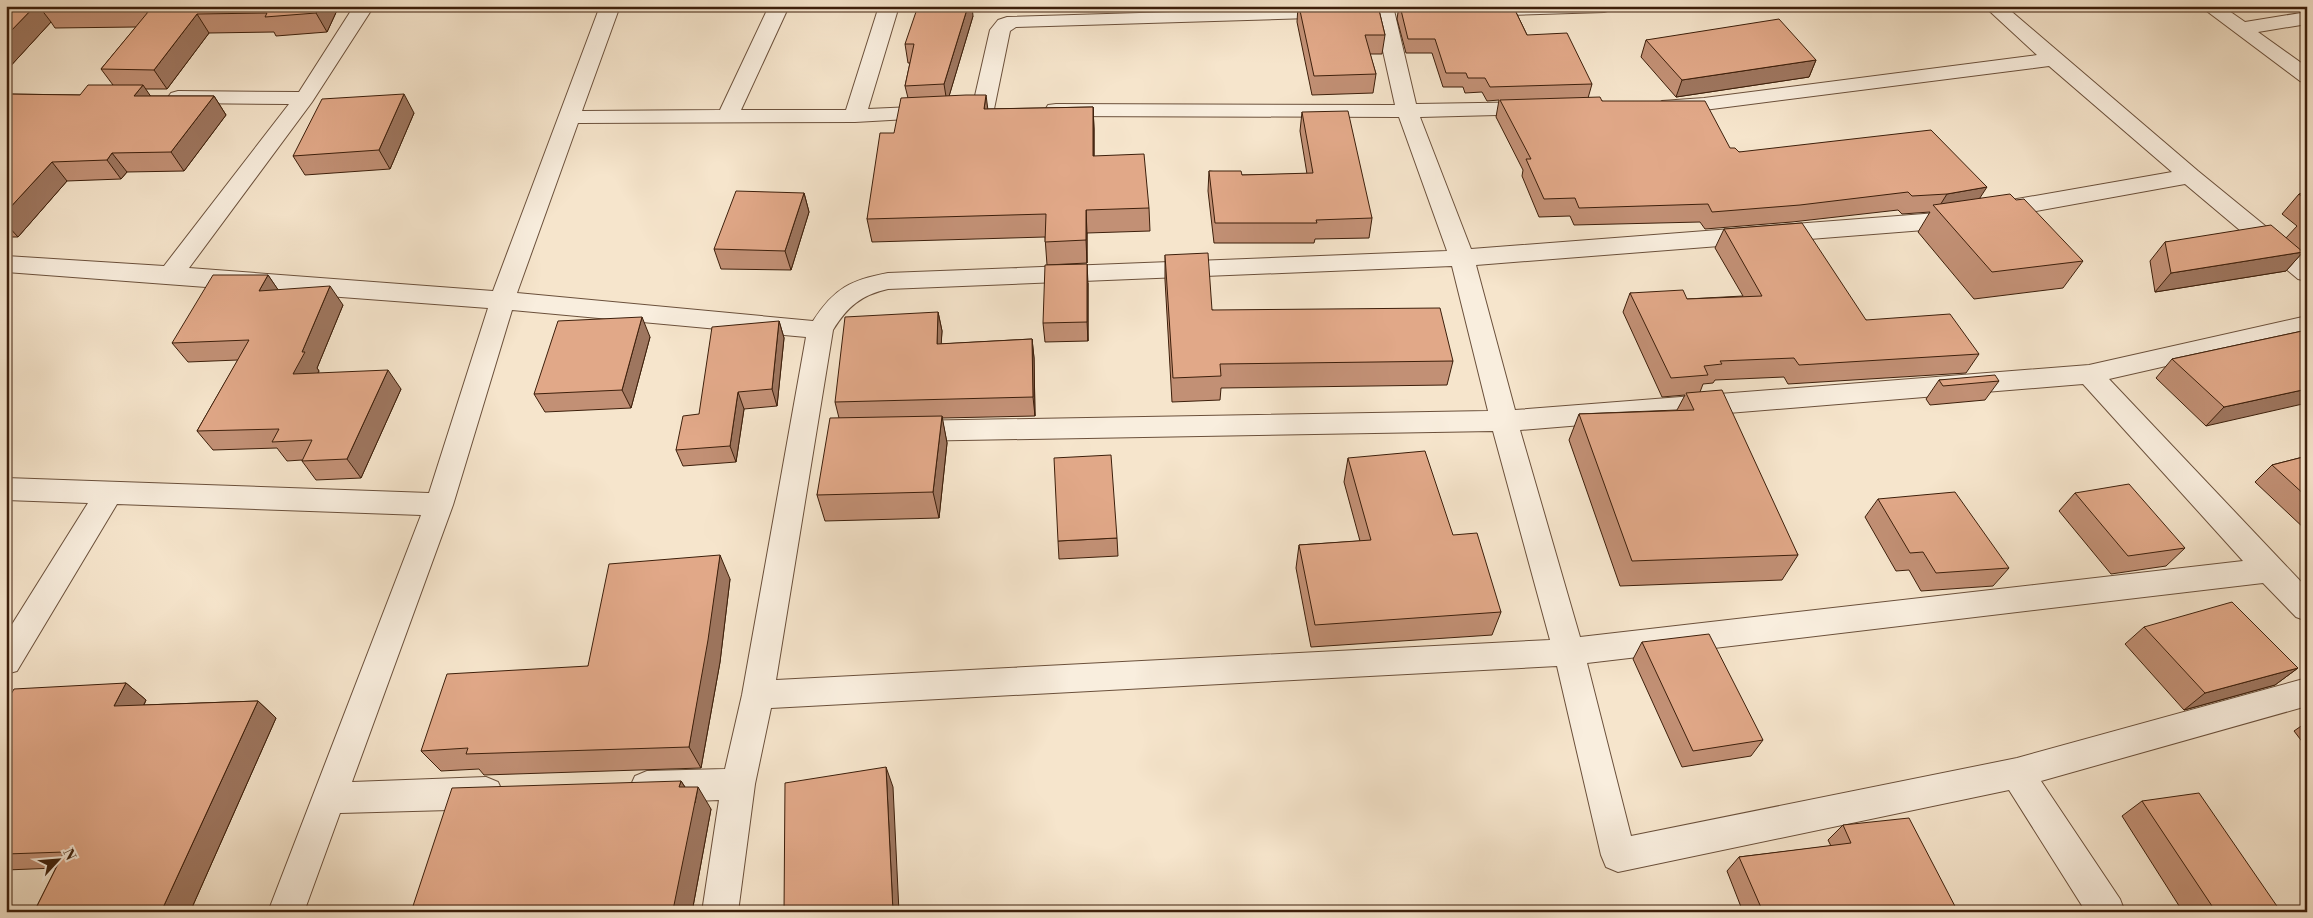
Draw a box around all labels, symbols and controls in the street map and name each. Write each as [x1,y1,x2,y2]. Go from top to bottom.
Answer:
north arrow [32,836,82,886]
text: N [58,846,79,864]

